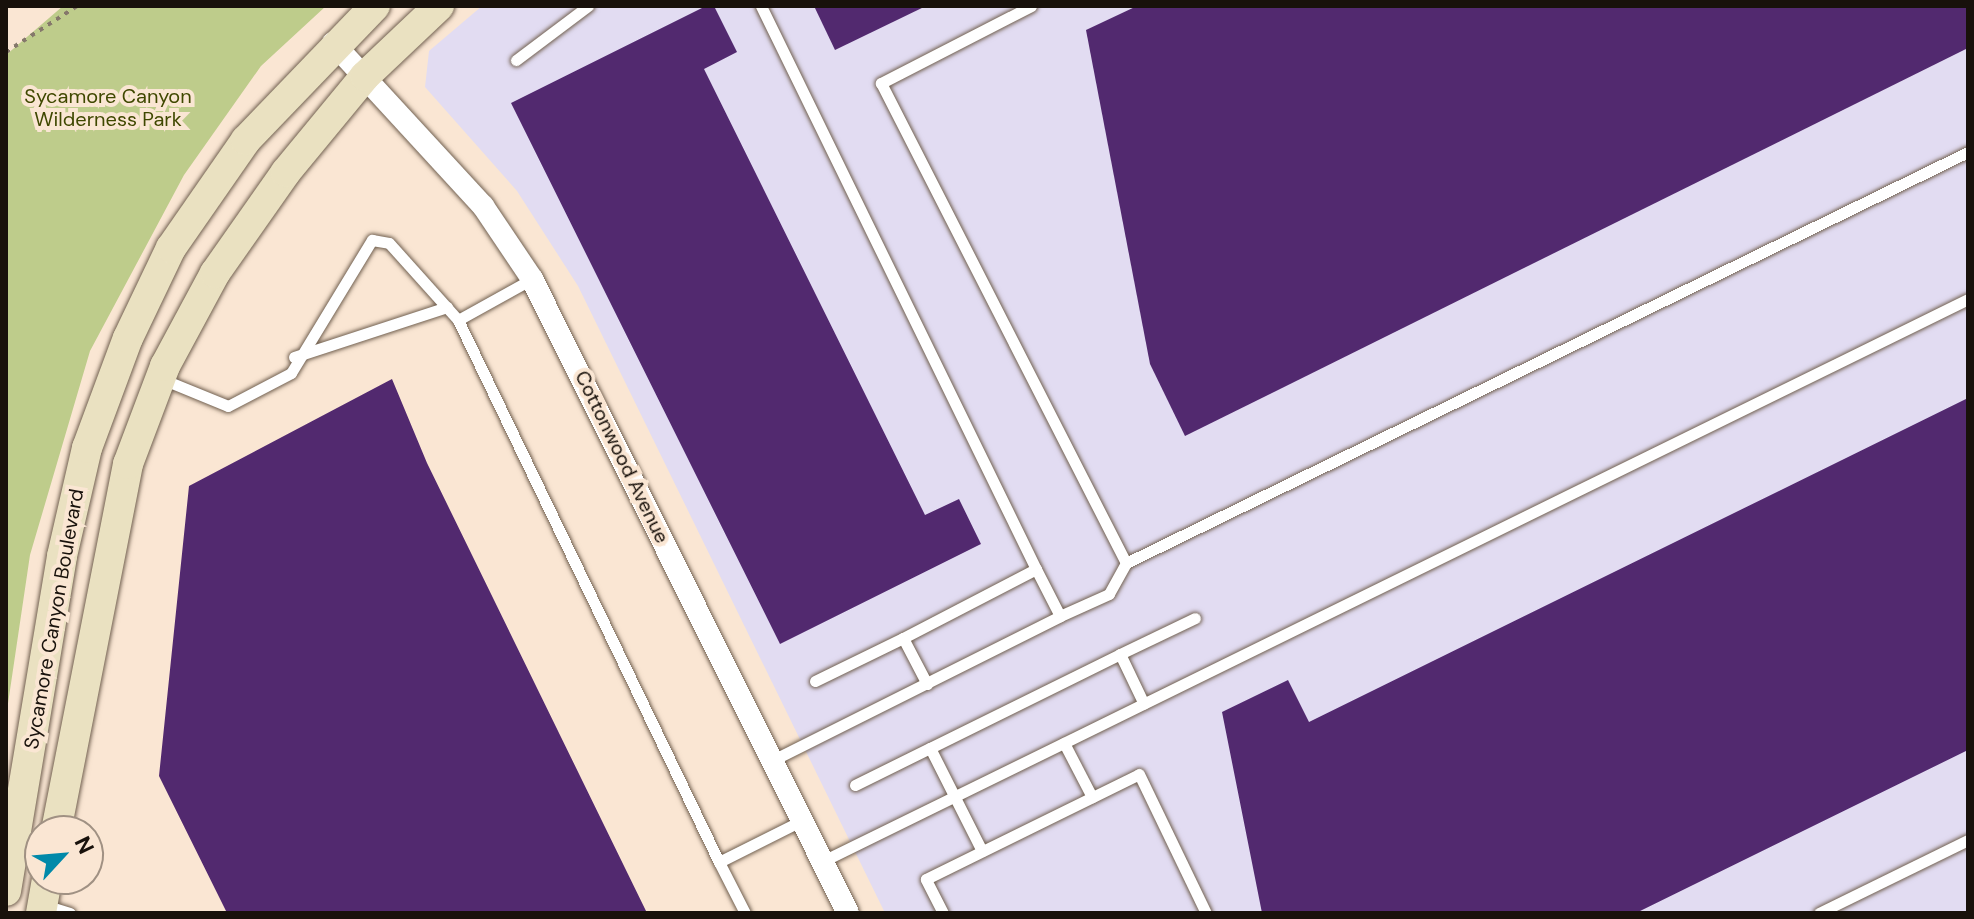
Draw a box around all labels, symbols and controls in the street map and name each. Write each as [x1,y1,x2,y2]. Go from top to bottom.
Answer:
park label: Sycamore Canyon Wilderness Park [24,85,192,132]
street label: Cottonwood Avenue [570,367,674,547]
street label: Sycamore Canyon Boulevard [19,487,89,751]
north arrow [24,815,104,895]
text: N [68,832,101,859]

